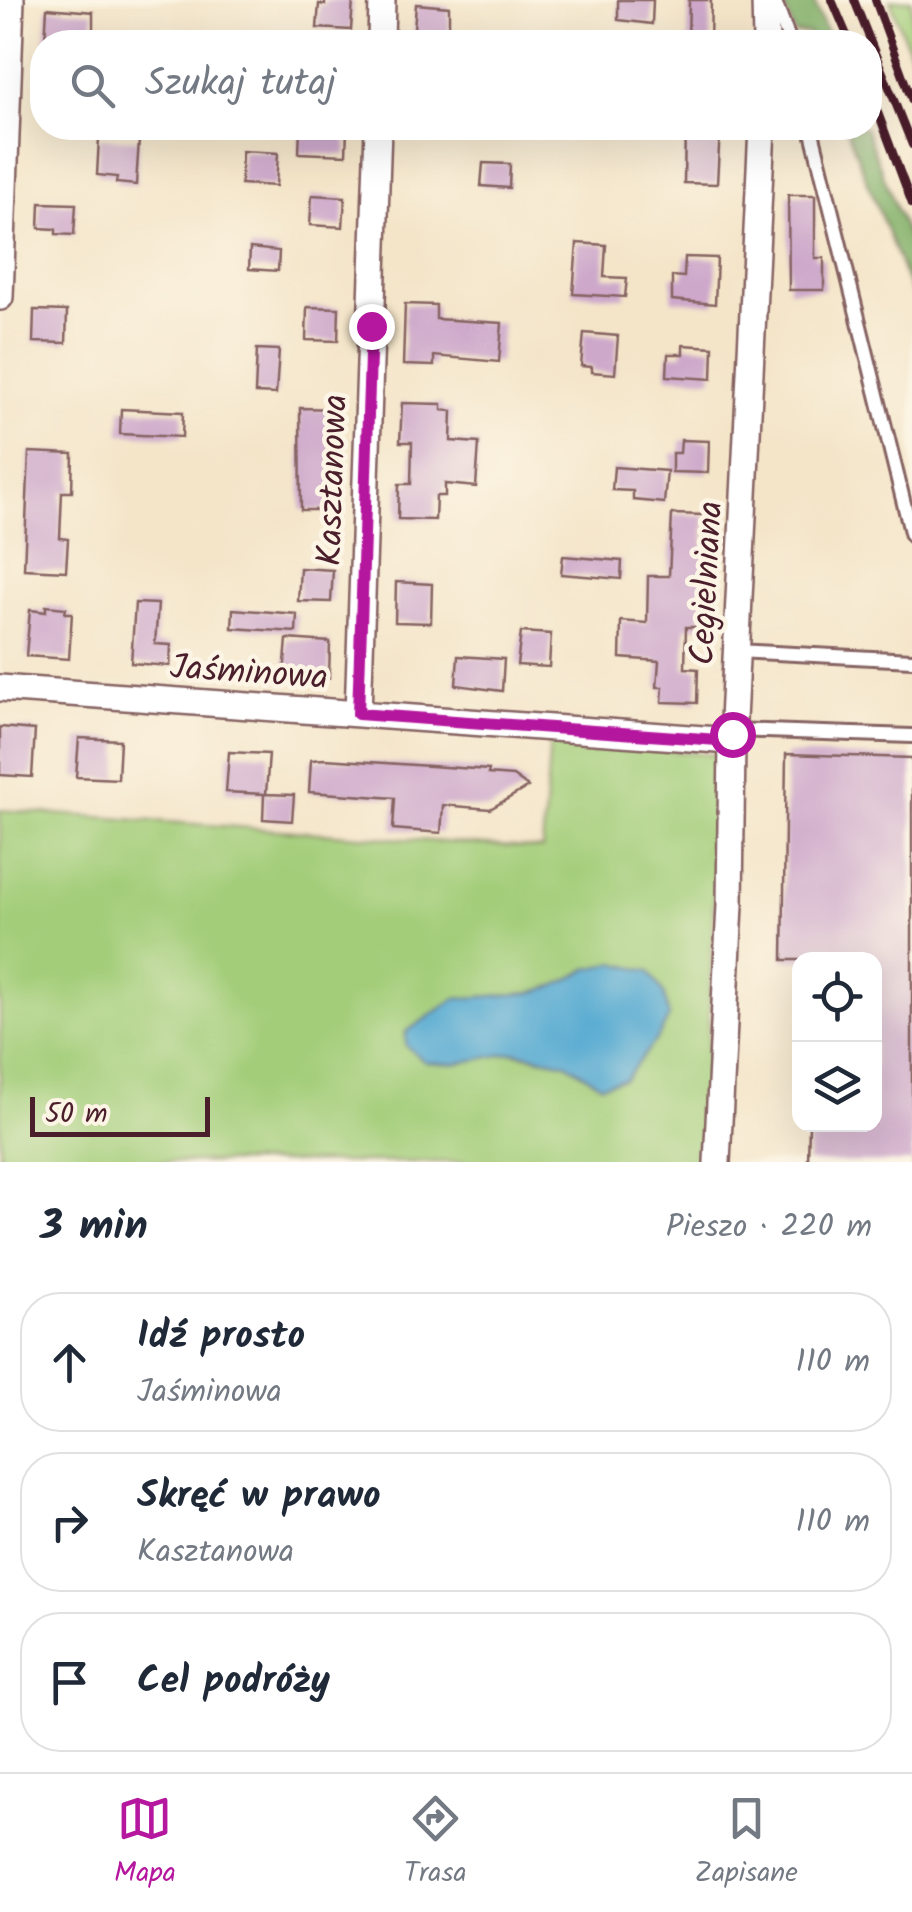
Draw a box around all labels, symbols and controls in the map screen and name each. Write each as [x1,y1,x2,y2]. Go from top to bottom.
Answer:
search box [30,30,882,140]
text: Szukaj tutaj [145,55,336,115]
icon: search [65,58,120,113]
route end [349,304,395,350]
street label: Kasztanowa [303,393,365,567]
street label: Cegielniana [676,500,740,667]
street label: Jaśminowa [168,641,330,707]
route start [710,712,756,758]
map controls [792,952,882,1132]
button: locate [792,952,882,1042]
button: layers [792,1042,882,1132]
scale bar [30,1092,210,1136]
text: 50 m [45,1092,108,1137]
text: 3 min [40,1194,148,1261]
text: Pieszo · 220 m [666,1202,872,1253]
text: Idź prosto [137,1307,305,1367]
icon: ahead [42,1335,97,1390]
text: 110 m [796,1337,870,1388]
text: Jaśminowa [137,1367,282,1418]
text: Skręć w prawo [137,1467,381,1527]
icon: right [42,1495,97,1550]
text: 110 m [796,1497,870,1548]
text: Kasztanowa [137,1527,294,1578]
text: Cel podróży [137,1652,330,1712]
icon: arrive [42,1655,97,1710]
tab: Mapa [114,1791,176,1896]
tab: Trasa [404,1791,467,1896]
tab: Zapisane [695,1791,798,1896]

